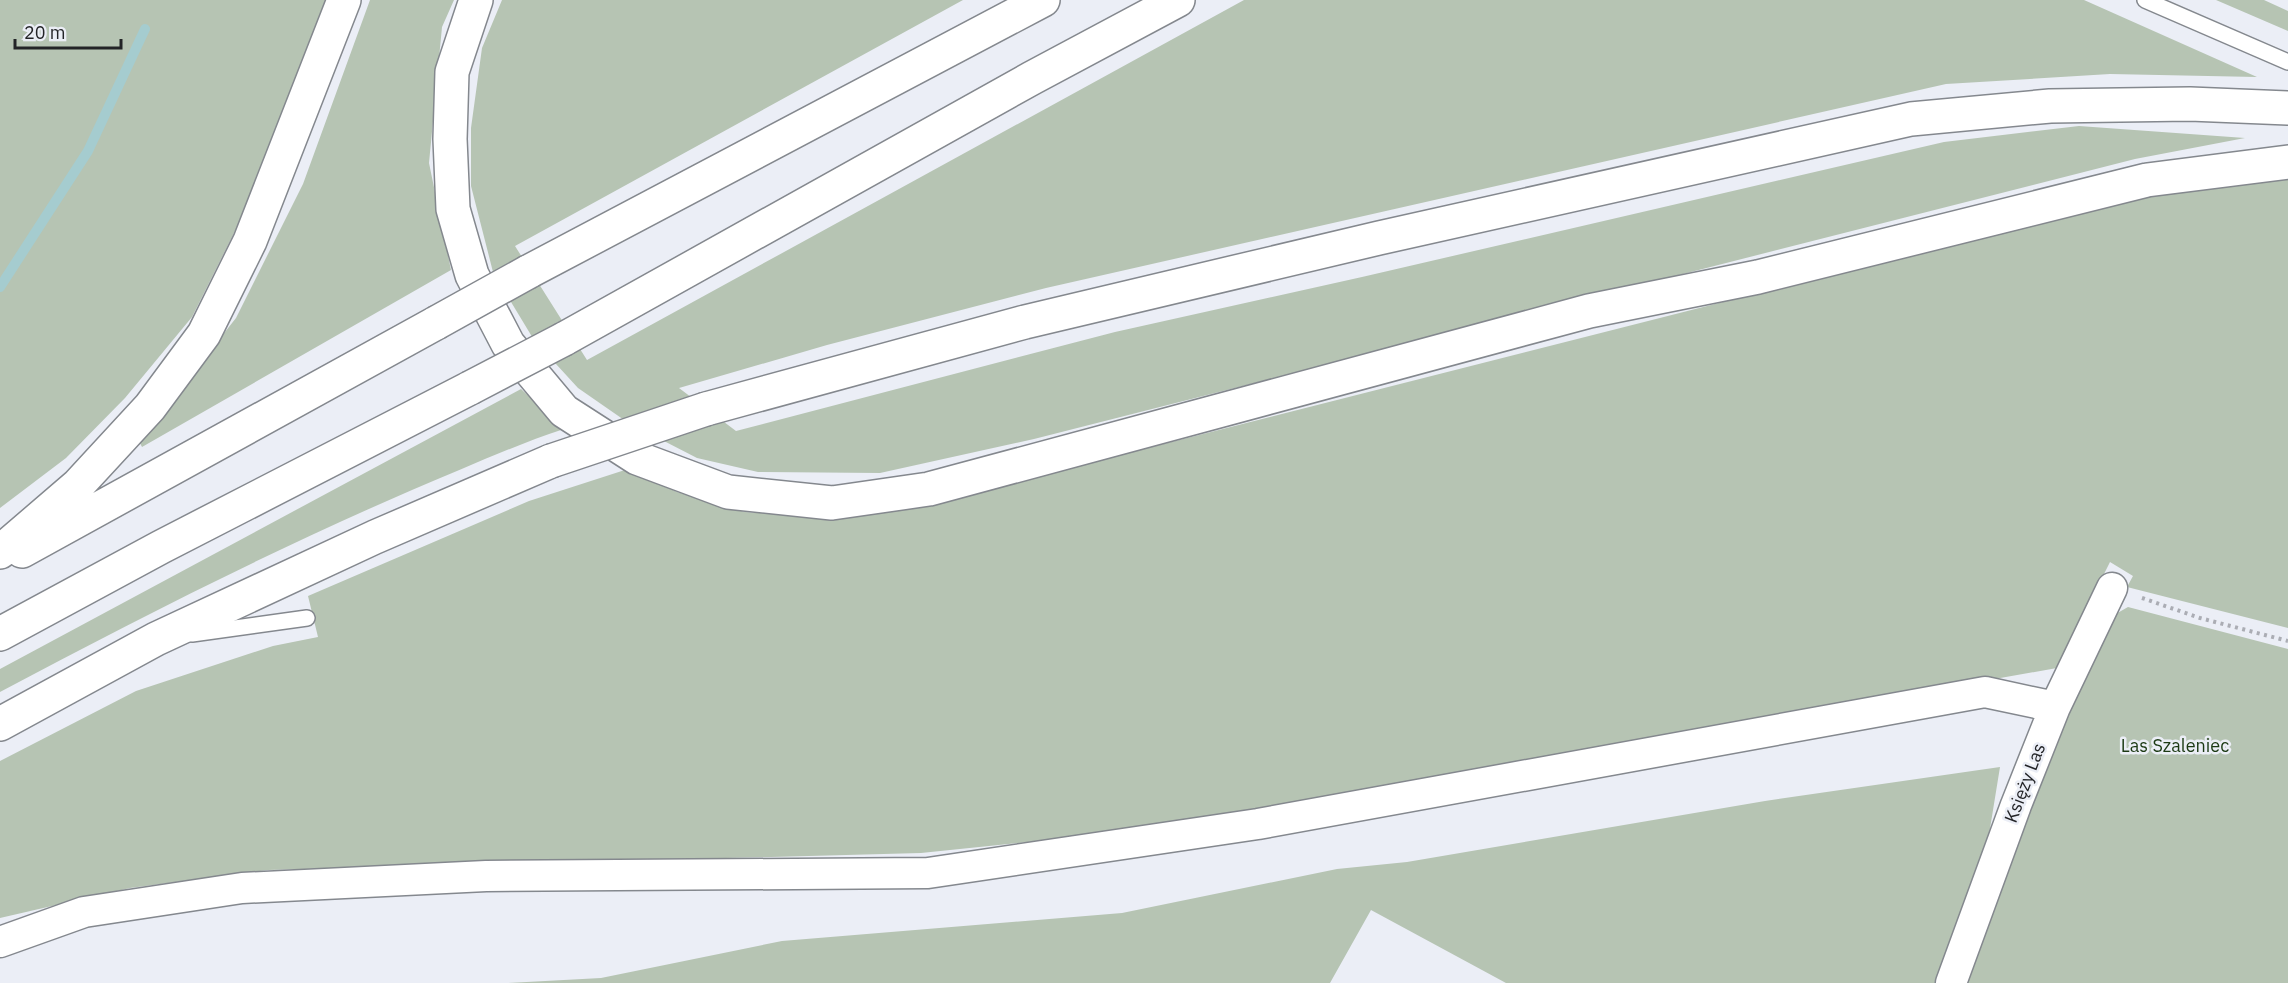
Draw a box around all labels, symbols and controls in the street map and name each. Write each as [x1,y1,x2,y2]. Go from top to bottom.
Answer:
scale bar [15,12,122,50]
text: 20 m [24,21,66,44]
park label: Las Szaleniec [2121,734,2229,757]
street label: Księży Las [1999,740,2050,826]

